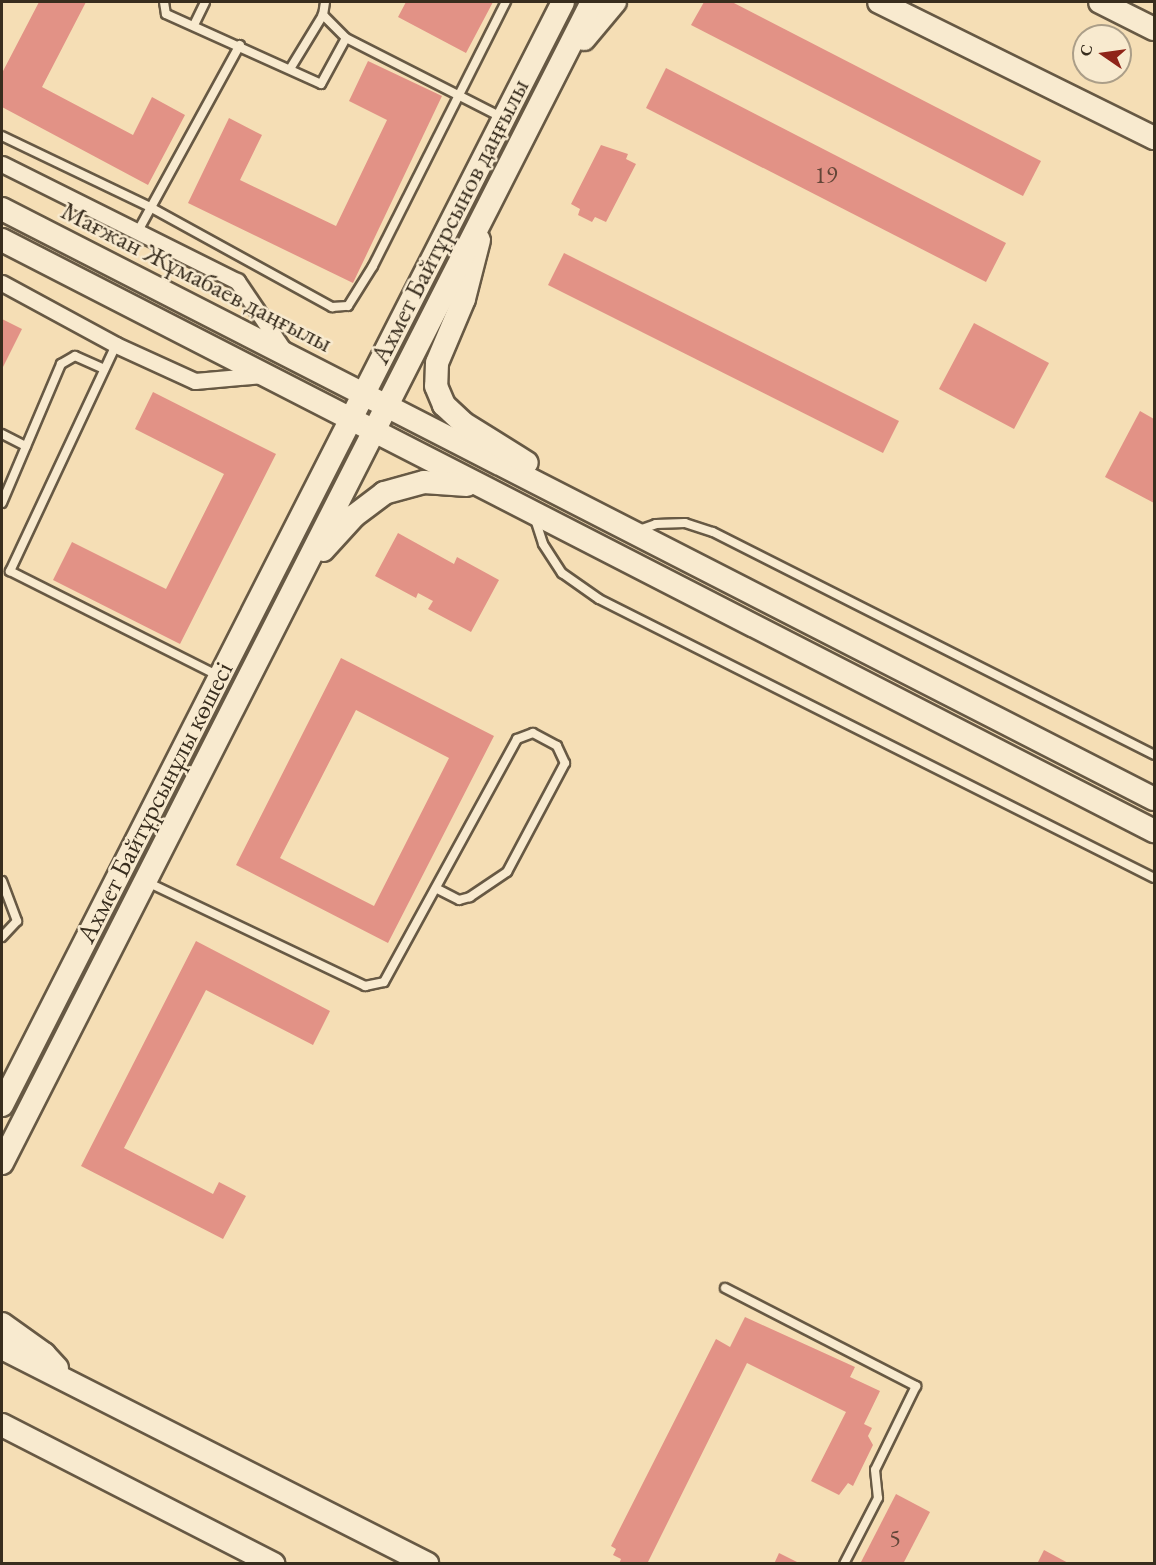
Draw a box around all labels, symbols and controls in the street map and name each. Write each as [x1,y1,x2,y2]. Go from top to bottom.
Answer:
north arrow [1072,24,1132,84]
text: С [1074,42,1097,58]
street label: Ахмет Байтұрсынов даңғылы [363,73,535,369]
house number: 19 [814,161,838,189]
street label: Мағжан Жұмабаев даңғылы [56,193,338,359]
street label: Ахмет Байтұрсынұлы көшесі [69,656,239,948]
house number: 5 [889,1524,901,1552]

